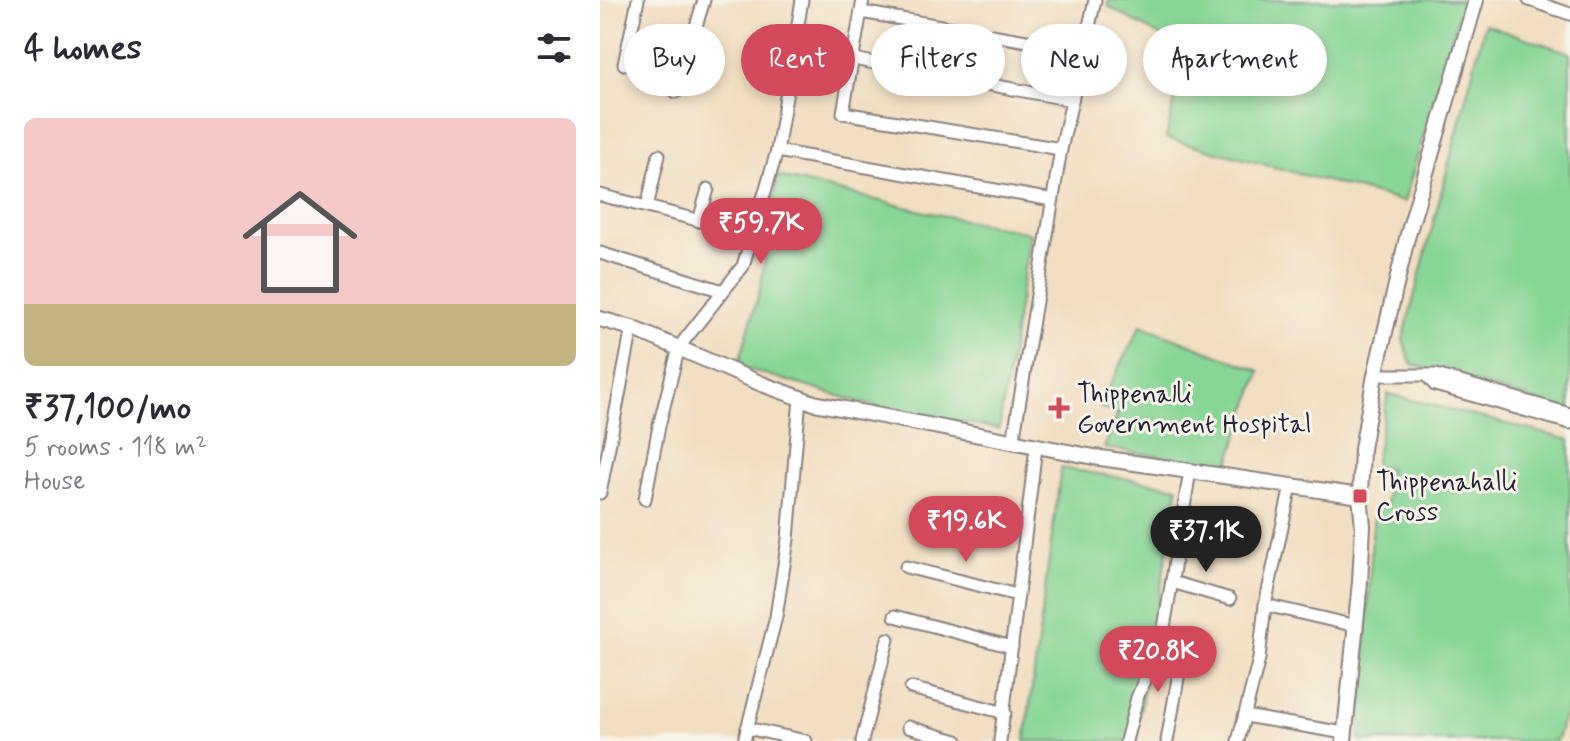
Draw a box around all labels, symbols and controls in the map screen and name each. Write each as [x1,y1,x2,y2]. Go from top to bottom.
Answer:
chip: Buy [624,24,725,96]
chip: Rent [741,24,855,96]
chip: Filters [871,24,1005,96]
chip: New [1021,24,1127,96]
chip: Apartment [1143,24,1327,96]
text: 4 homes [24,26,142,71]
icon: filters [532,26,576,70]
icon: home [228,170,372,314]
pin: ₹59.7K [696,198,826,266]
text: ₹59.7K [718,207,804,241]
place label: Thippenalli Government Hospital [1077,378,1311,442]
text: ₹37,100/mo [24,386,191,431]
marker: Thippenalli Government Hospital [1048,397,1070,419]
text: 5 rooms · 118 m² [24,431,207,465]
text: House [24,465,85,499]
place label: Thippenahalli Cross [1376,466,1517,530]
marker: Thippenahalli Cross [1351,487,1369,505]
pin: ₹19.6K [901,496,1031,564]
text: ₹19.6K [926,505,1006,539]
pin: ₹37.1K [1141,506,1271,574]
text: ₹37.1K [1168,515,1244,549]
pin: ₹20.8K [1093,626,1223,694]
text: ₹20.8K [1118,635,1198,669]

